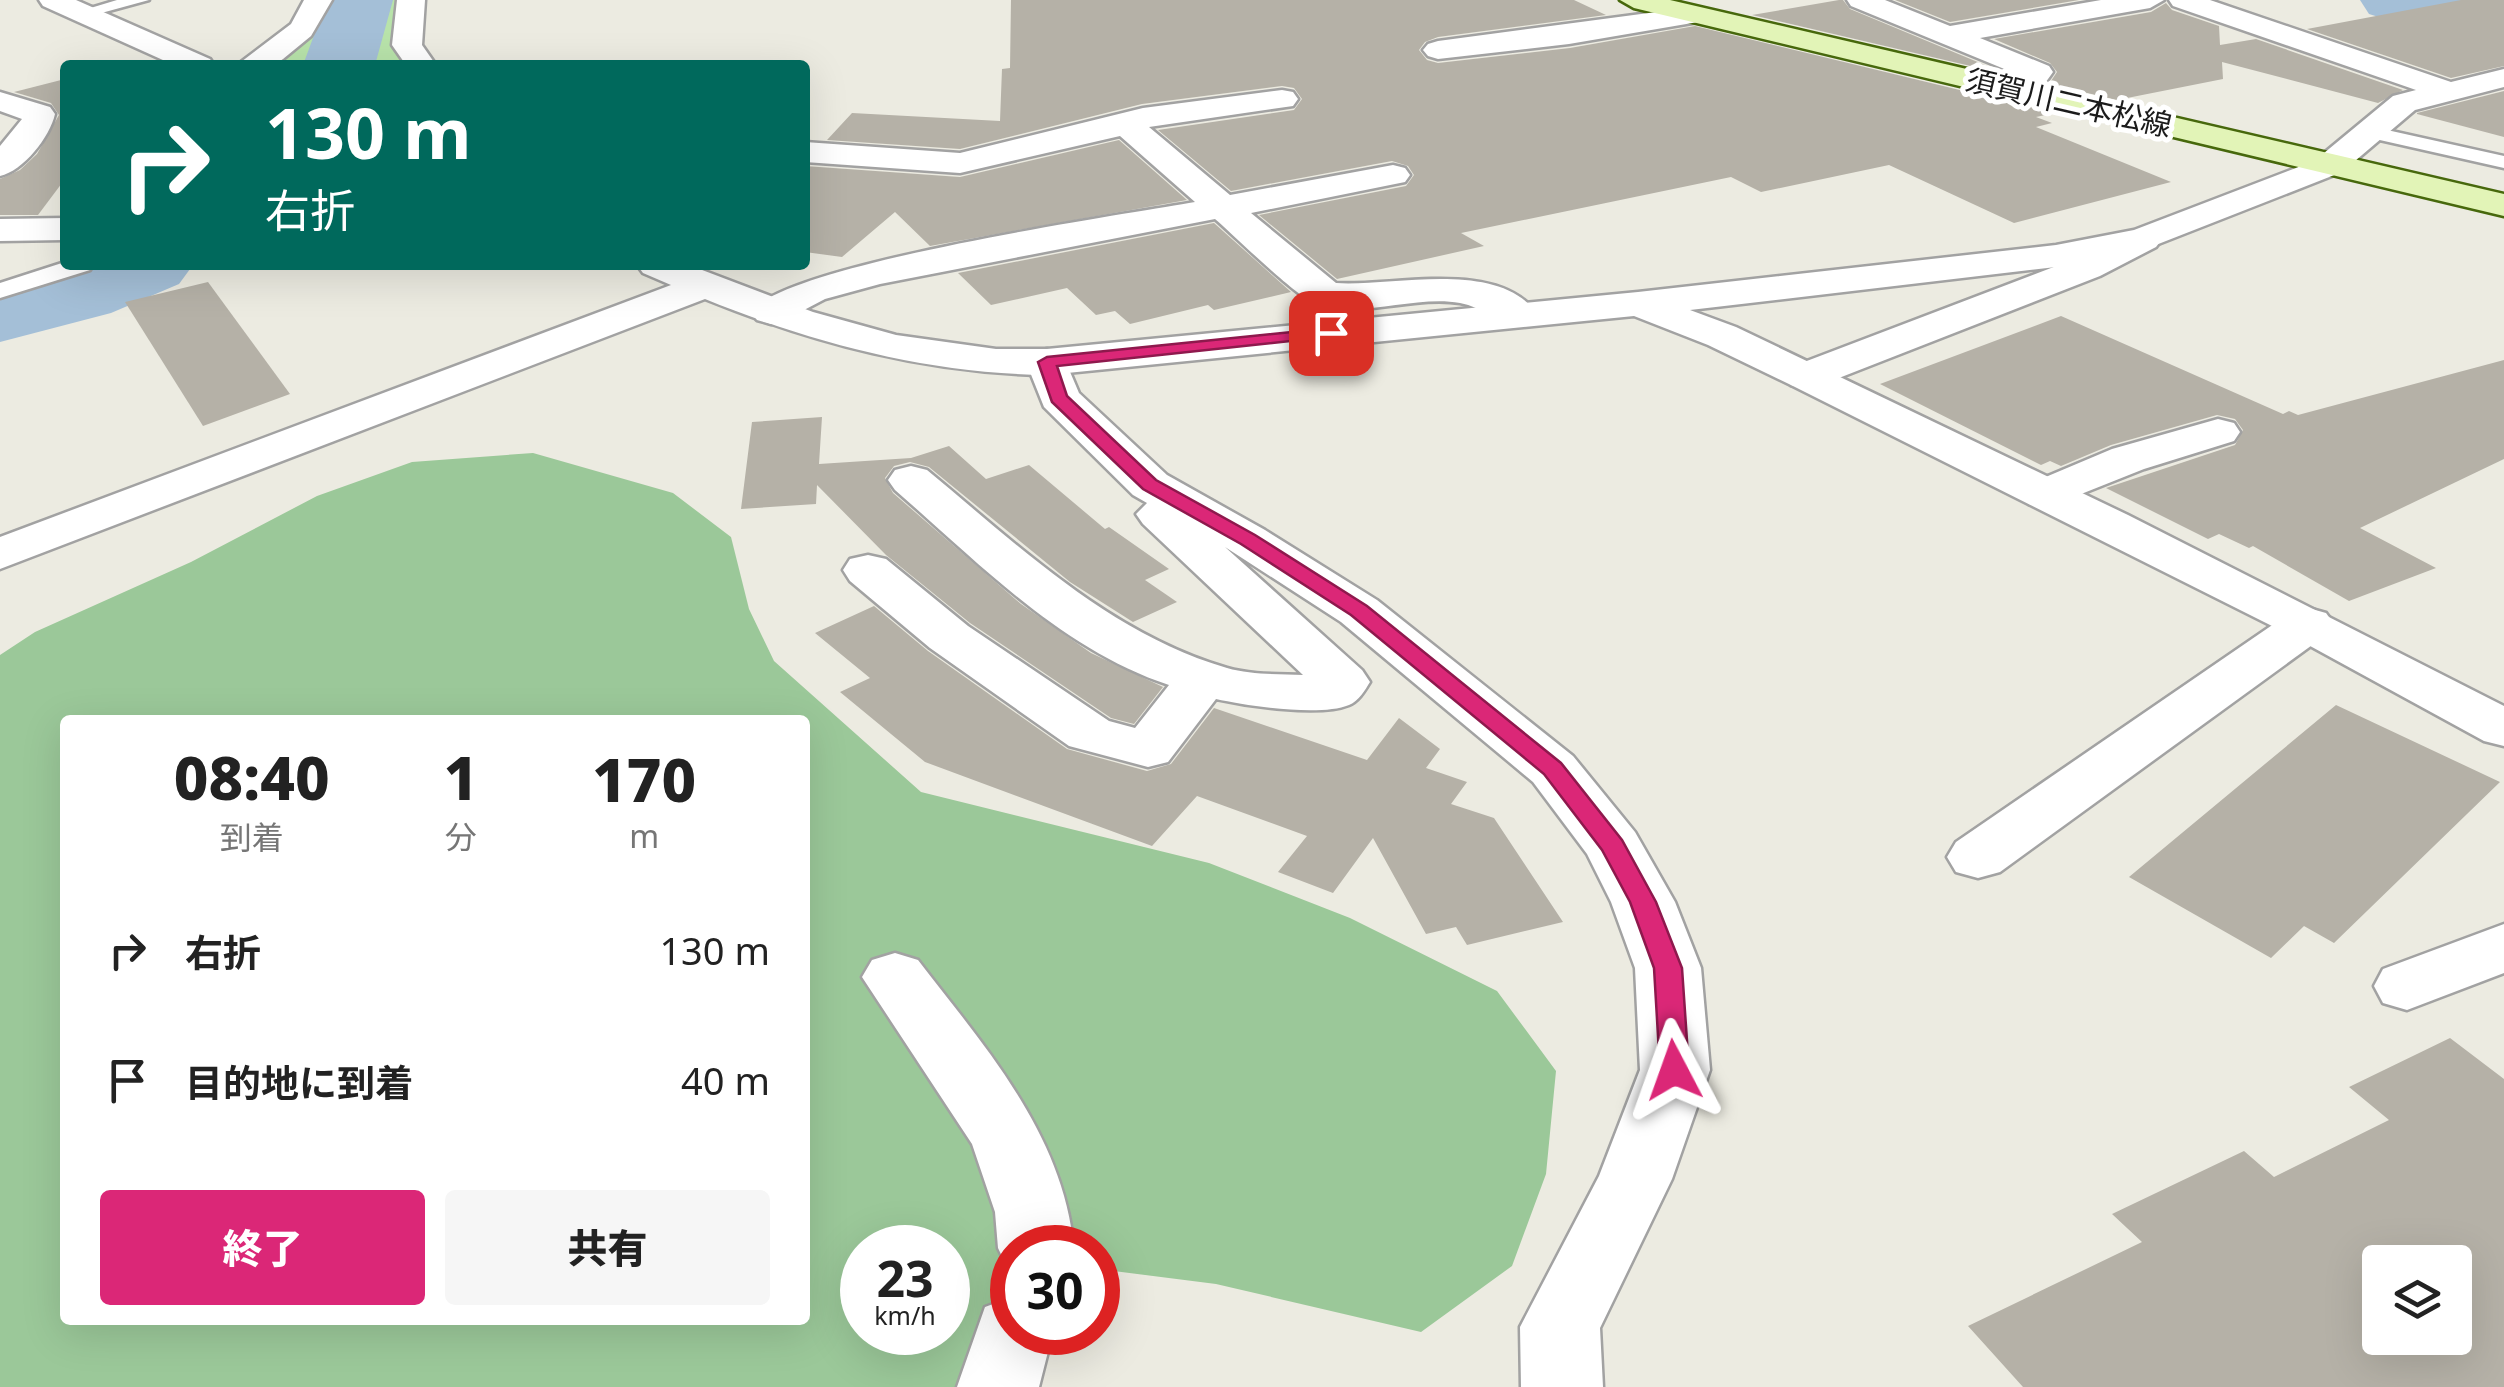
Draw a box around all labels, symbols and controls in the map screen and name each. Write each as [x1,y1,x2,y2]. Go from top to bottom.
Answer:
street label: 須賀川二本松線 [1962,58,2176,146]
text: 130 m [265,84,472,180]
icon: right [100,100,230,230]
text: 右折 [265,179,355,240]
pin [1289,291,1374,376]
icon: arrive [1304,306,1359,361]
text: 08:40 [174,736,330,818]
text: 1 [444,736,478,818]
text: 170 [592,738,696,820]
text: m [629,814,659,857]
text: 到着 [220,815,284,858]
text: 分 [445,815,477,858]
icon: right [100,923,155,978]
text: 130 m [659,924,770,976]
text: 右折 [185,926,261,978]
position arrow [1622,1018,1726,1122]
icon: arrive [100,1053,155,1108]
text: 40 m [681,1054,770,1106]
text: 目的地に到着 [185,1056,413,1108]
button: 終了 [100,1190,425,1305]
button: 共有 [445,1190,770,1305]
speed limit sign: 30 [990,1225,1120,1355]
text: 23 [876,1244,934,1312]
map controls [2362,1245,2472,1355]
button: layers [2362,1245,2472,1355]
text: km/h [874,1298,936,1332]

